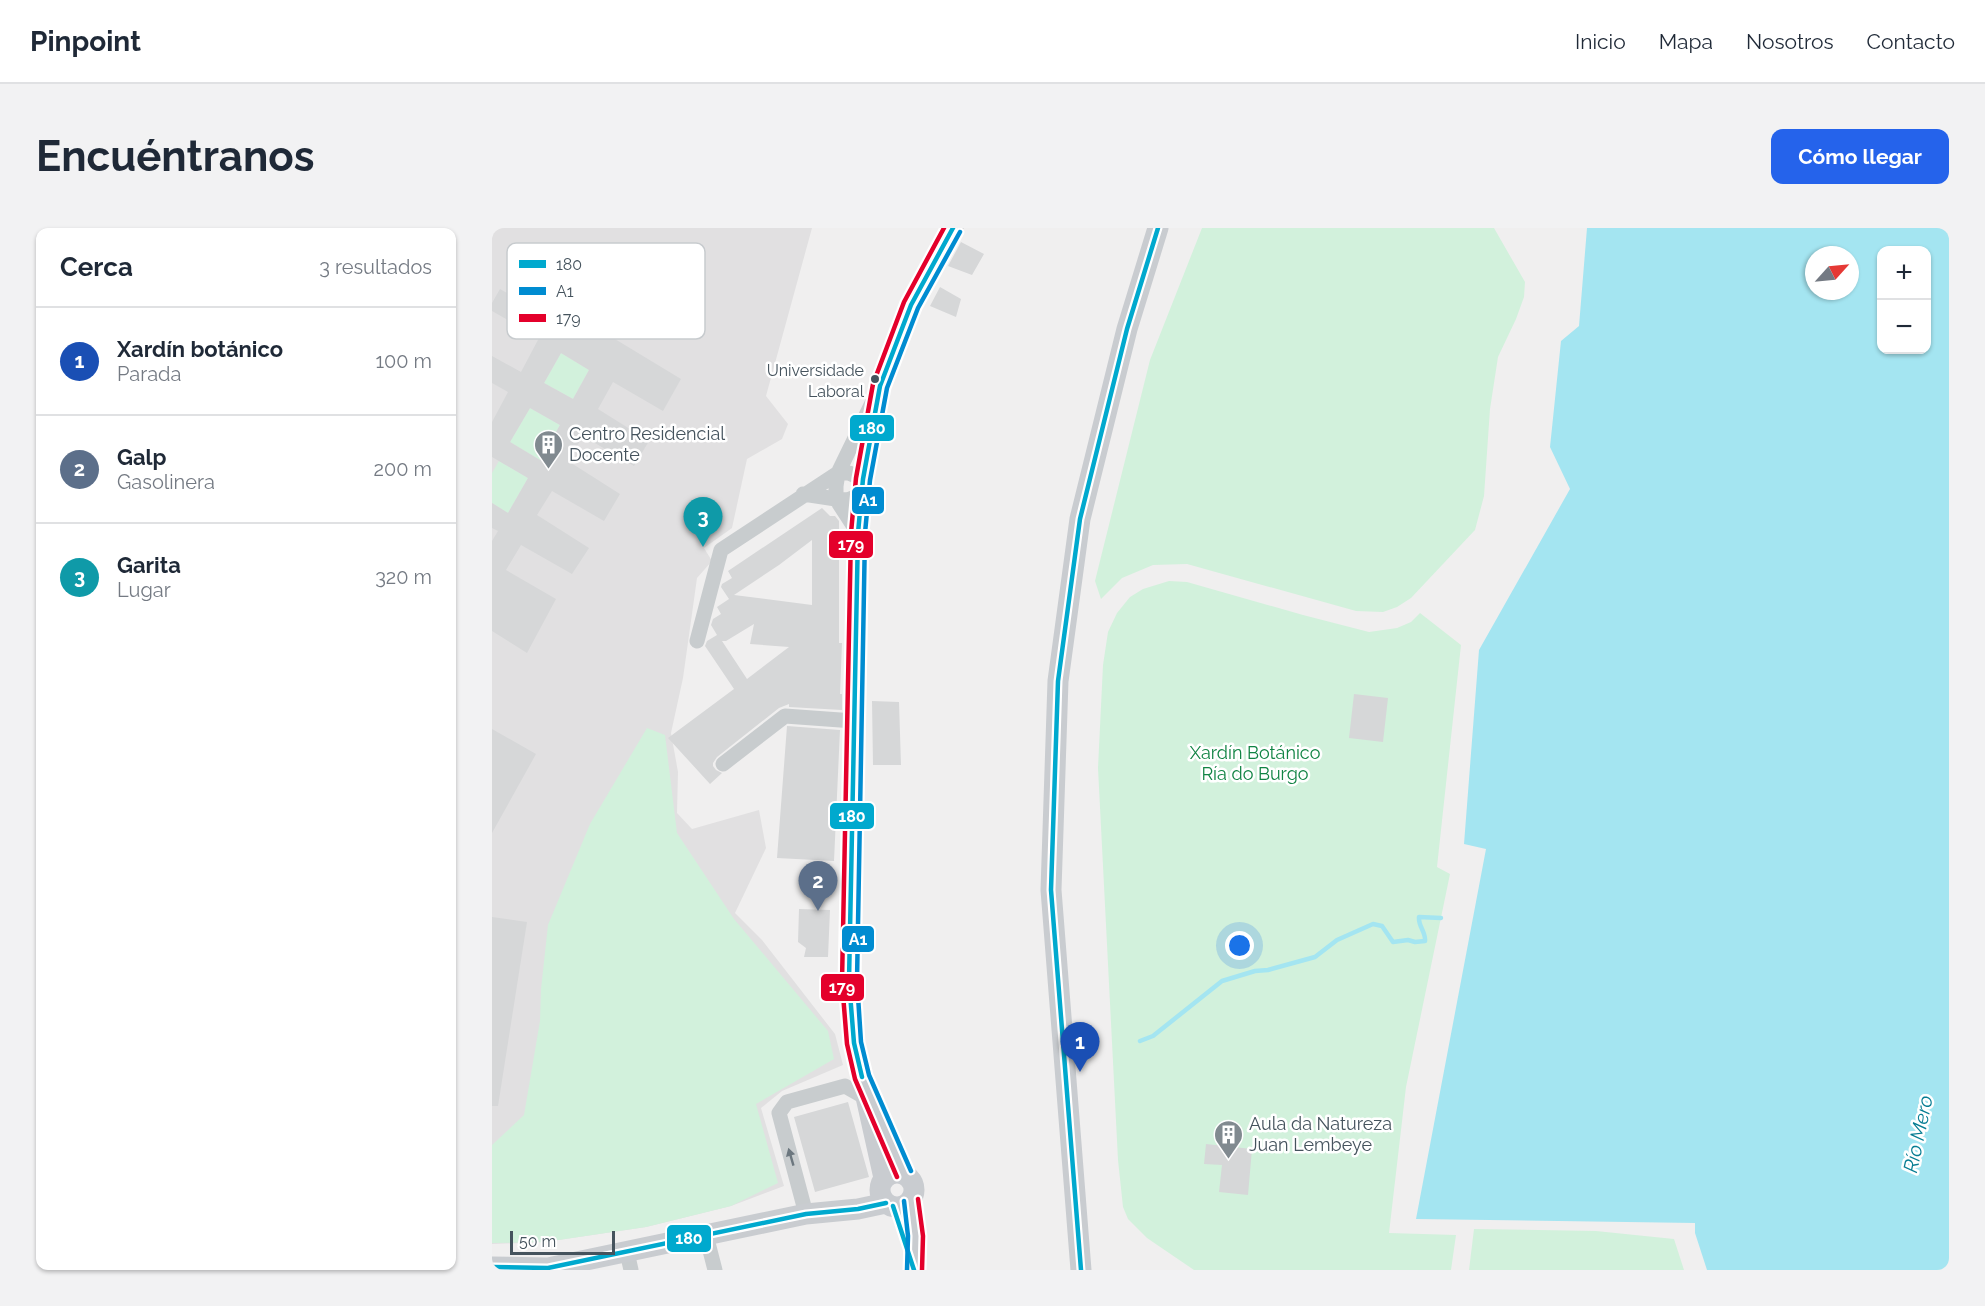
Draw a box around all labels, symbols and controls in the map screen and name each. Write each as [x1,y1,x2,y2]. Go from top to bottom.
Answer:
text: Pinpoint [30,25,141,58]
text: Inicio [1575,29,1626,54]
text: Mapa [1659,29,1713,54]
text: Nosotros [1746,29,1834,54]
text: Contacto [1867,29,1955,54]
button: Cómo llegar [1771,129,1949,184]
text: Encuéntranos [36,132,315,181]
legend [507,243,705,339]
north arrow [1805,246,1859,300]
map controls [1877,246,1931,354]
button: + [1877,246,1931,300]
text: Cerca [60,252,133,282]
text: 3 resultados [319,255,432,279]
text: 180 [556,255,582,274]
text: A1 [556,282,574,301]
button: − [1877,300,1931,354]
text: 179 [556,309,581,328]
text: Xardín botánico [117,336,283,362]
text: 1 [75,349,84,373]
text: 100 m [375,349,432,373]
place label: Universidade Laboral [767,361,865,401]
text: Parada [117,362,181,386]
marker: Universidade Laboral [869,373,881,385]
line badge: 180 [849,414,895,442]
text: 180 [858,419,886,438]
place label: Centro Residencial Docente [569,423,725,465]
building icon: Centro Residencial Docente [532,428,564,470]
text: Galp [117,444,167,470]
text: 2 [74,457,85,481]
text: 200 m [374,457,432,481]
text: Gasolinera [117,470,215,494]
line badge: A1 [851,486,885,515]
text: A1 [859,491,877,510]
pin: 3 [684,498,722,547]
line badge: 179 [828,530,874,559]
text: 179 [838,535,864,554]
text: Garita [117,552,181,578]
text: 3 [74,565,85,589]
text: 320 m [375,565,432,589]
text: Lugar [117,578,171,602]
park label: Xardín Botánico Ría do Burgo [1190,742,1321,784]
line badge: 180 [829,802,875,830]
text: 180 [838,807,866,826]
pin: 2 [798,862,838,911]
line badge: A1 [841,925,875,953]
text: A1 [849,930,867,949]
your location [1225,931,1254,960]
line badge: 179 [820,973,865,1002]
text: 179 [829,978,855,997]
pin: 1 [1060,1022,1100,1072]
water label: Río Mero [1898,1093,1938,1175]
place label: Aula da Natureza Juan Lembeye [1249,1113,1392,1155]
building icon: Aula da Natureza Juan Lembeye [1212,1118,1244,1160]
one-way arrow [786,1148,795,1166]
line badge: 180 [666,1224,712,1253]
scale bar [510,1228,615,1256]
text: 180 [675,1229,703,1248]
text: 50 m [519,1232,556,1251]

